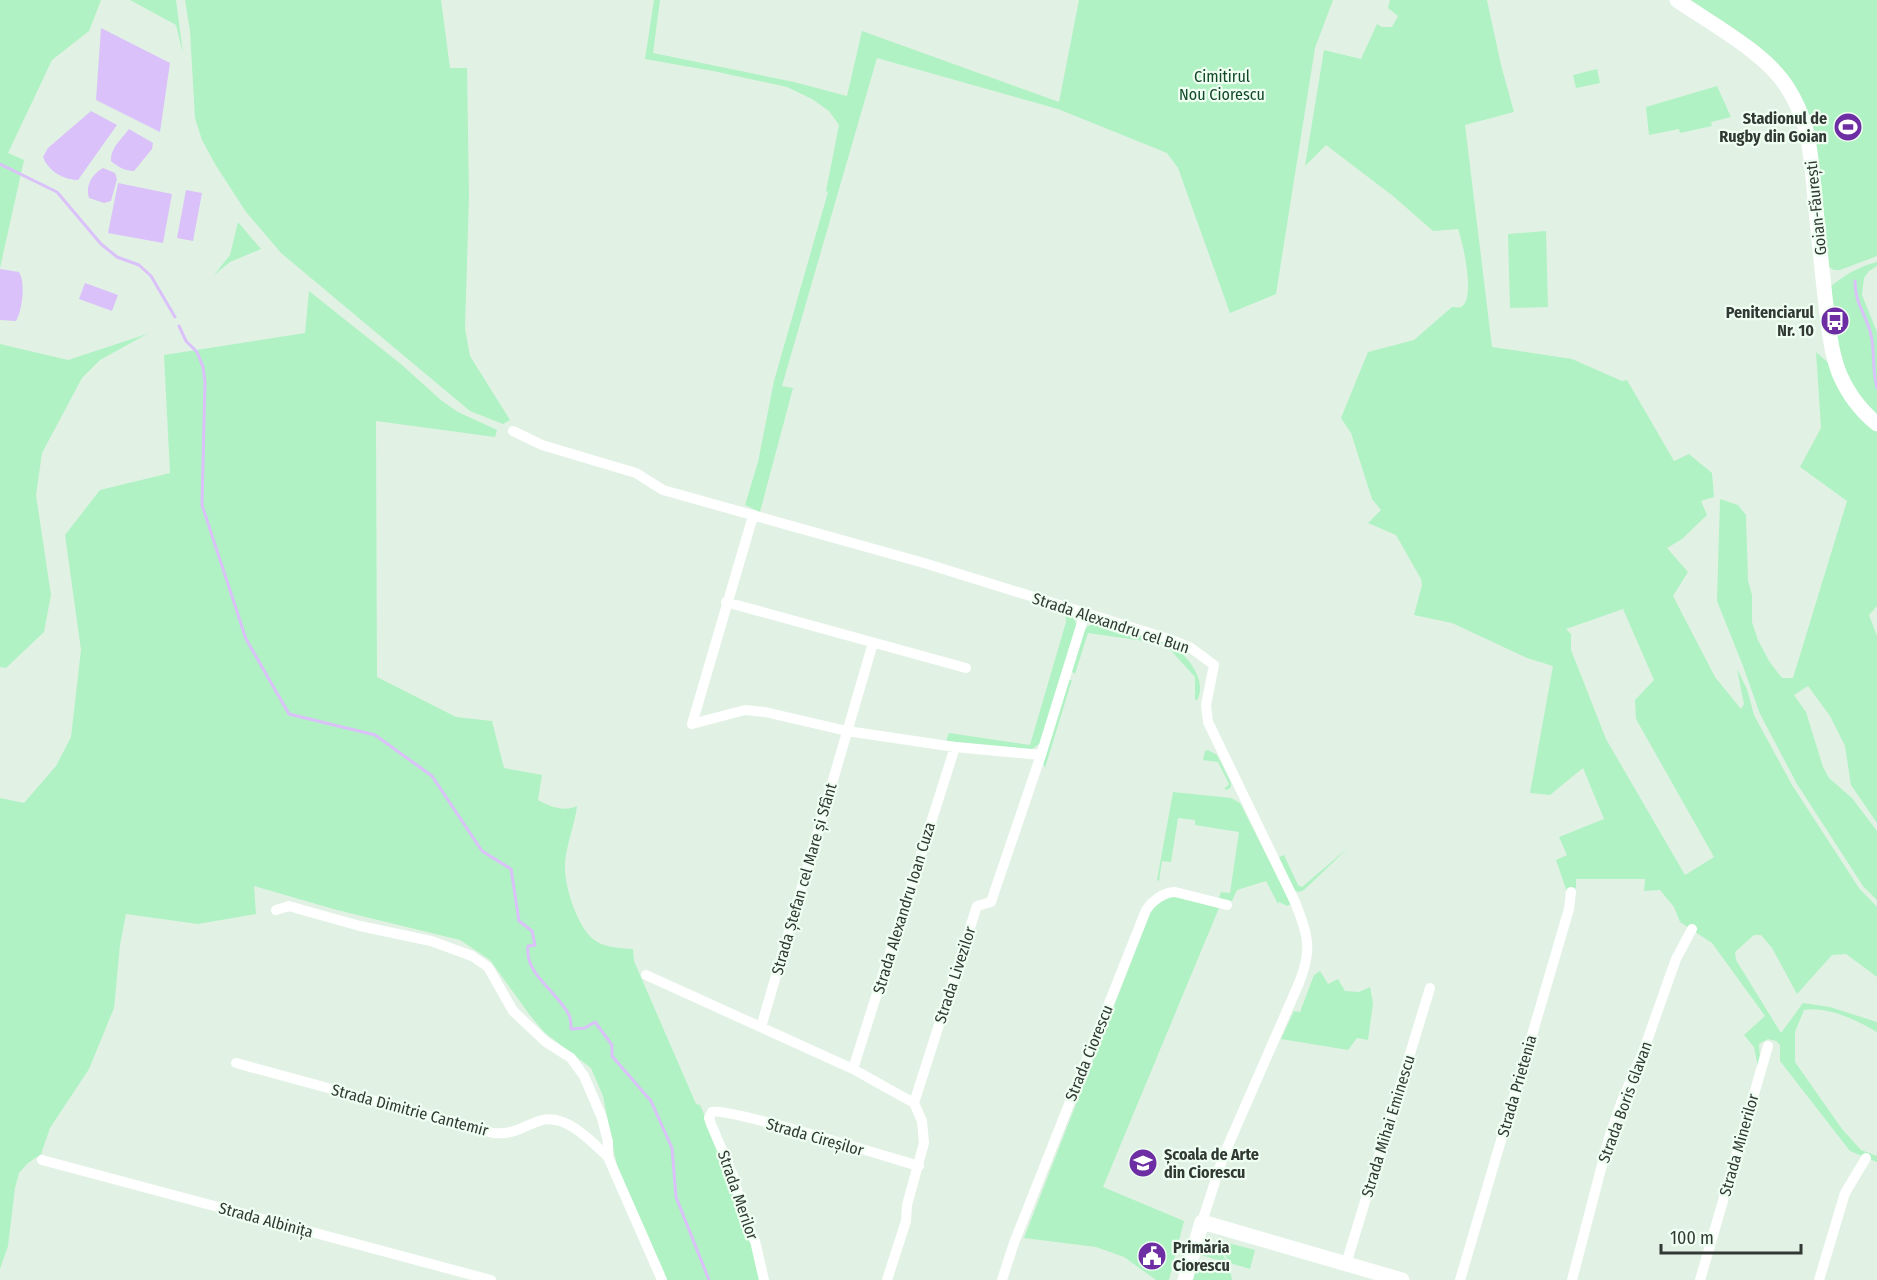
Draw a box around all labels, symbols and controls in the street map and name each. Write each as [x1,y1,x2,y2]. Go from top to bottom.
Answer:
park label: Cimitirul Nou Ciorescu [1179,67,1265,104]
place label: Stadionul de Rugby din Goian [1719,109,1827,146]
sports icon: Stadionul de Rugby din Goian [1832,111,1864,143]
street label: Goian-Făurești [1802,160,1831,256]
place label: Penitenciarul Nr. 10 [1726,303,1815,340]
bus stop icon: Penitenciarul Nr. 10 [1819,305,1851,337]
street label: Strada Alexandru cel Bun [1030,589,1192,657]
street label: Strada Ștefan cel Mare și Sfânt [767,780,842,977]
street label: Strada Alexandru Ioan Cuza [869,820,939,996]
street label: Strada Livezilor [930,924,980,1026]
street label: Strada Ciorescu [1061,1002,1117,1104]
street label: Strada Prietenia [1493,1033,1541,1139]
street label: Strada Boris Glavan [1594,1039,1656,1165]
street label: Strada Mihai Eminescu [1357,1053,1419,1199]
street label: Strada Dimitrie Cantemir [330,1080,491,1140]
street label: Strada Minerilor [1715,1091,1763,1198]
street label: Strada Cireșilor [764,1114,866,1161]
place label: Școala de Arte din Ciorescu [1164,1145,1259,1182]
school or university icon: Școala de Arte din Ciorescu [1127,1147,1159,1179]
street label: Strada Merilor [714,1148,762,1243]
street label: Strada Albinița [216,1198,315,1243]
scale bar [1661,1217,1800,1255]
text: 100 m [1670,1227,1714,1249]
place label: Primăria Ciorescu [1173,1238,1230,1275]
public building icon: Primăria Ciorescu [1136,1240,1168,1272]

